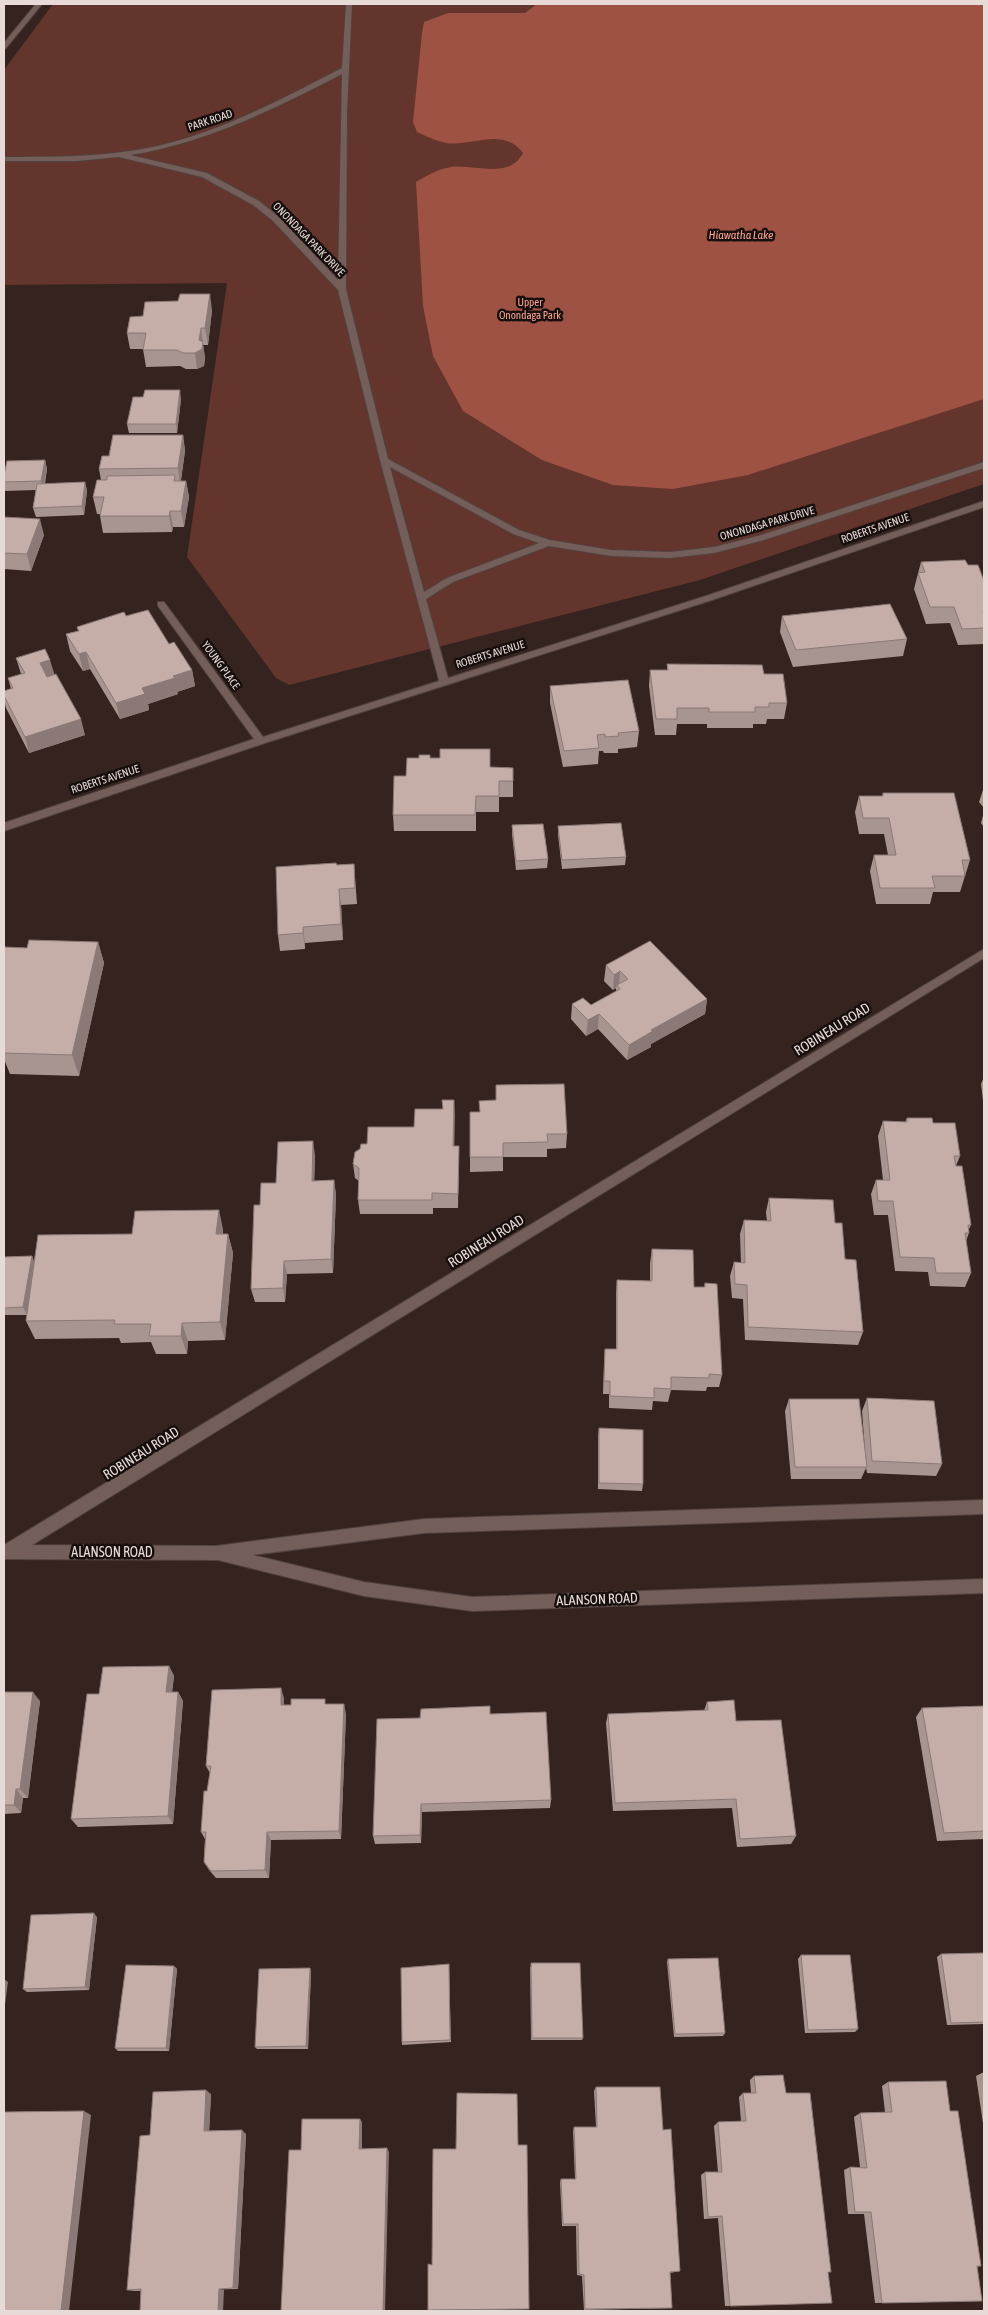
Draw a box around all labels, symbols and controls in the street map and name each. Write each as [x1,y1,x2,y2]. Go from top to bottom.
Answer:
street label: PARK ROAD [186,107,234,133]
street label: ONONDAGA PARK DRIVE [271,200,347,278]
water label: Hiawatha Lake [708,228,774,242]
park label: Upper Onondaga Park [499,296,561,321]
street label: ONONDAGA PARK DRIVE [719,504,816,542]
street label: ROBERTS AVENUE [839,511,911,545]
street label: ROBERTS AVENUE [454,638,526,670]
street label: YOUNG PLACE [200,639,242,691]
street label: ROBERTS AVENUE [69,762,141,796]
street label: ROBINEAU ROAD [791,999,873,1059]
street label: ROBINEAU ROAD [445,1211,527,1271]
street label: ROBINEAU ROAD [100,1423,182,1483]
street label: ALANSON ROAD [71,1544,153,1560]
street label: ALANSON ROAD [556,1590,638,1608]

